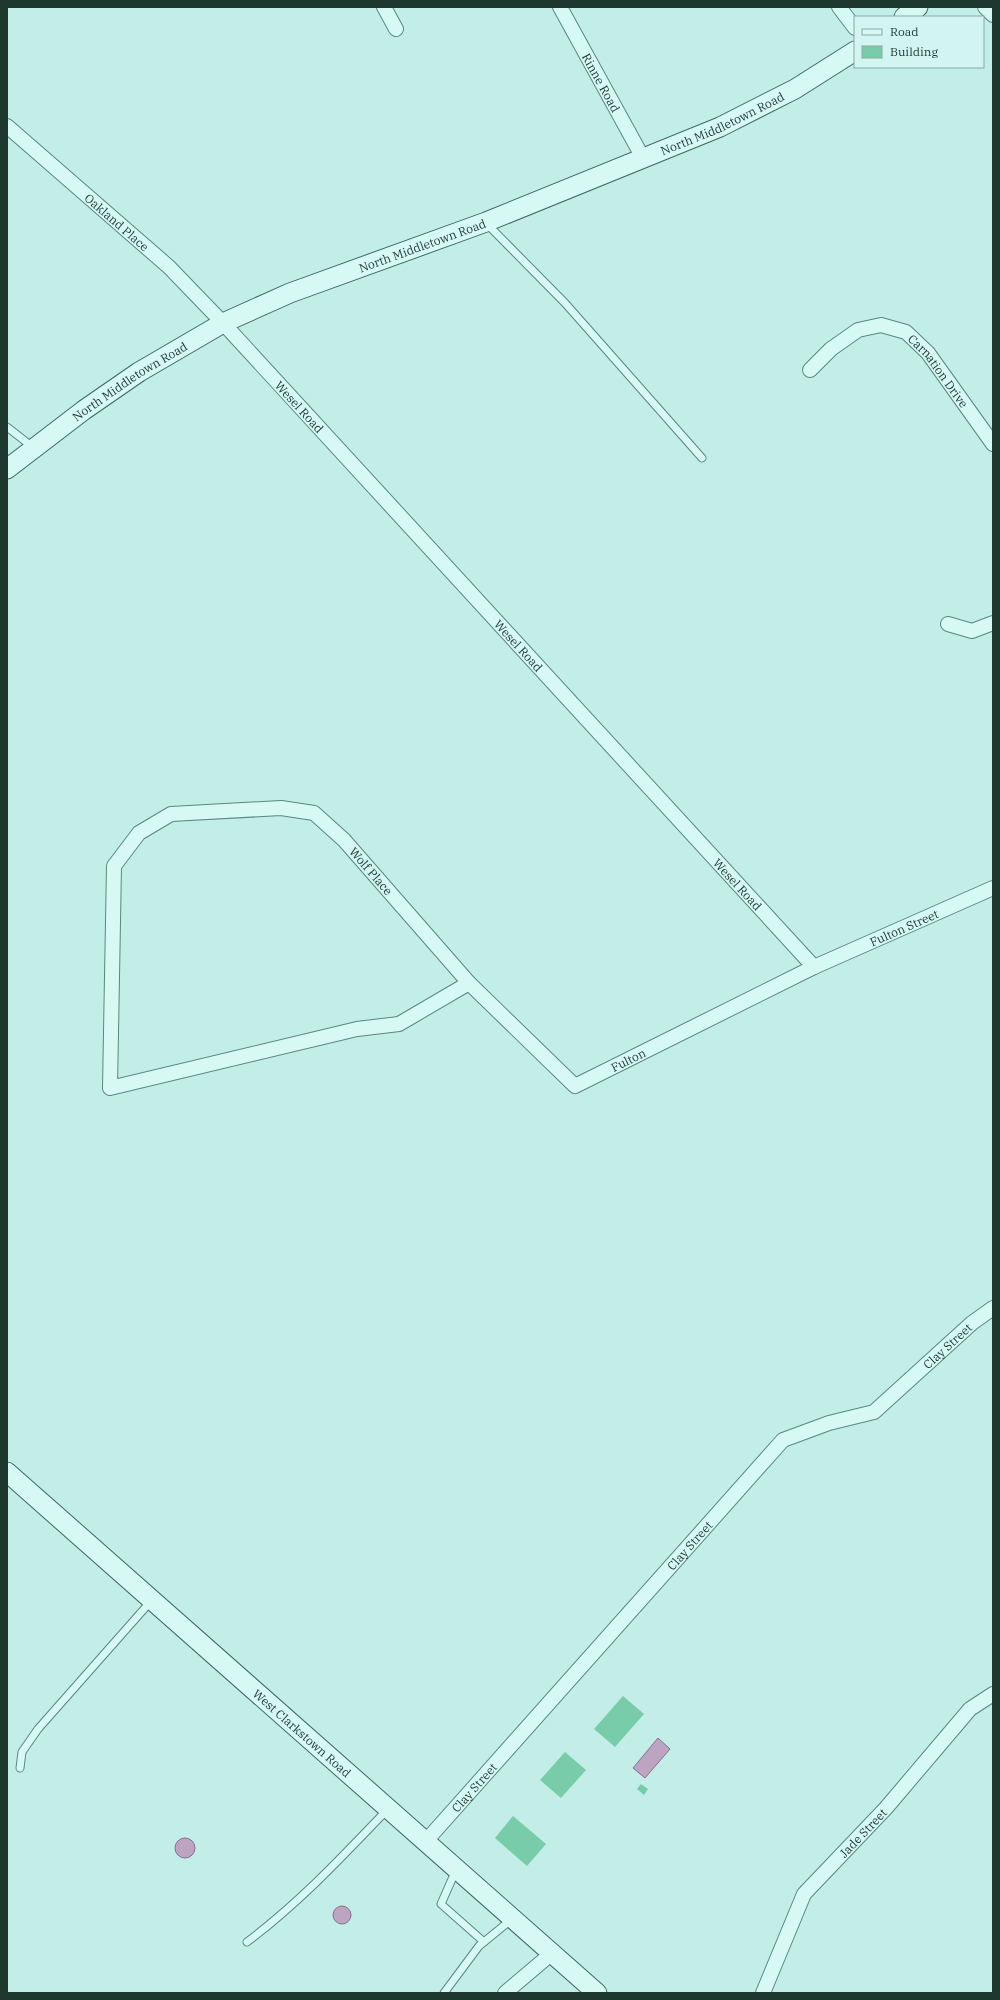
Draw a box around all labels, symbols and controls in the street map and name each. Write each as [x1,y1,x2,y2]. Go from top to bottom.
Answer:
legend [854,16,984,68]
text: Road [890,24,919,39]
text: Building [890,44,938,59]
street label: Rinne Road [579,50,624,114]
street label: North Middletown Road [658,88,786,158]
street label: Oakland Place [82,190,152,254]
street label: North Middletown Road [356,215,488,275]
street label: Carnation Drive [905,331,972,410]
street label: North Middletown Road [69,338,190,424]
street label: Wesel Road [272,378,327,436]
street label: Wesel Road [491,616,546,674]
street label: Wolf Place [346,844,396,898]
street label: Wesel Road [710,855,765,913]
street label: Fulton Street [867,906,941,949]
street label: Fulton [608,1045,648,1075]
street label: Clay Street [920,1320,975,1372]
street label: Clay Street [663,1518,715,1573]
street label: West Clarkstown Road [250,1686,354,1780]
street label: Clay Street [448,1760,500,1815]
street label: Jade Street [836,1805,889,1860]

